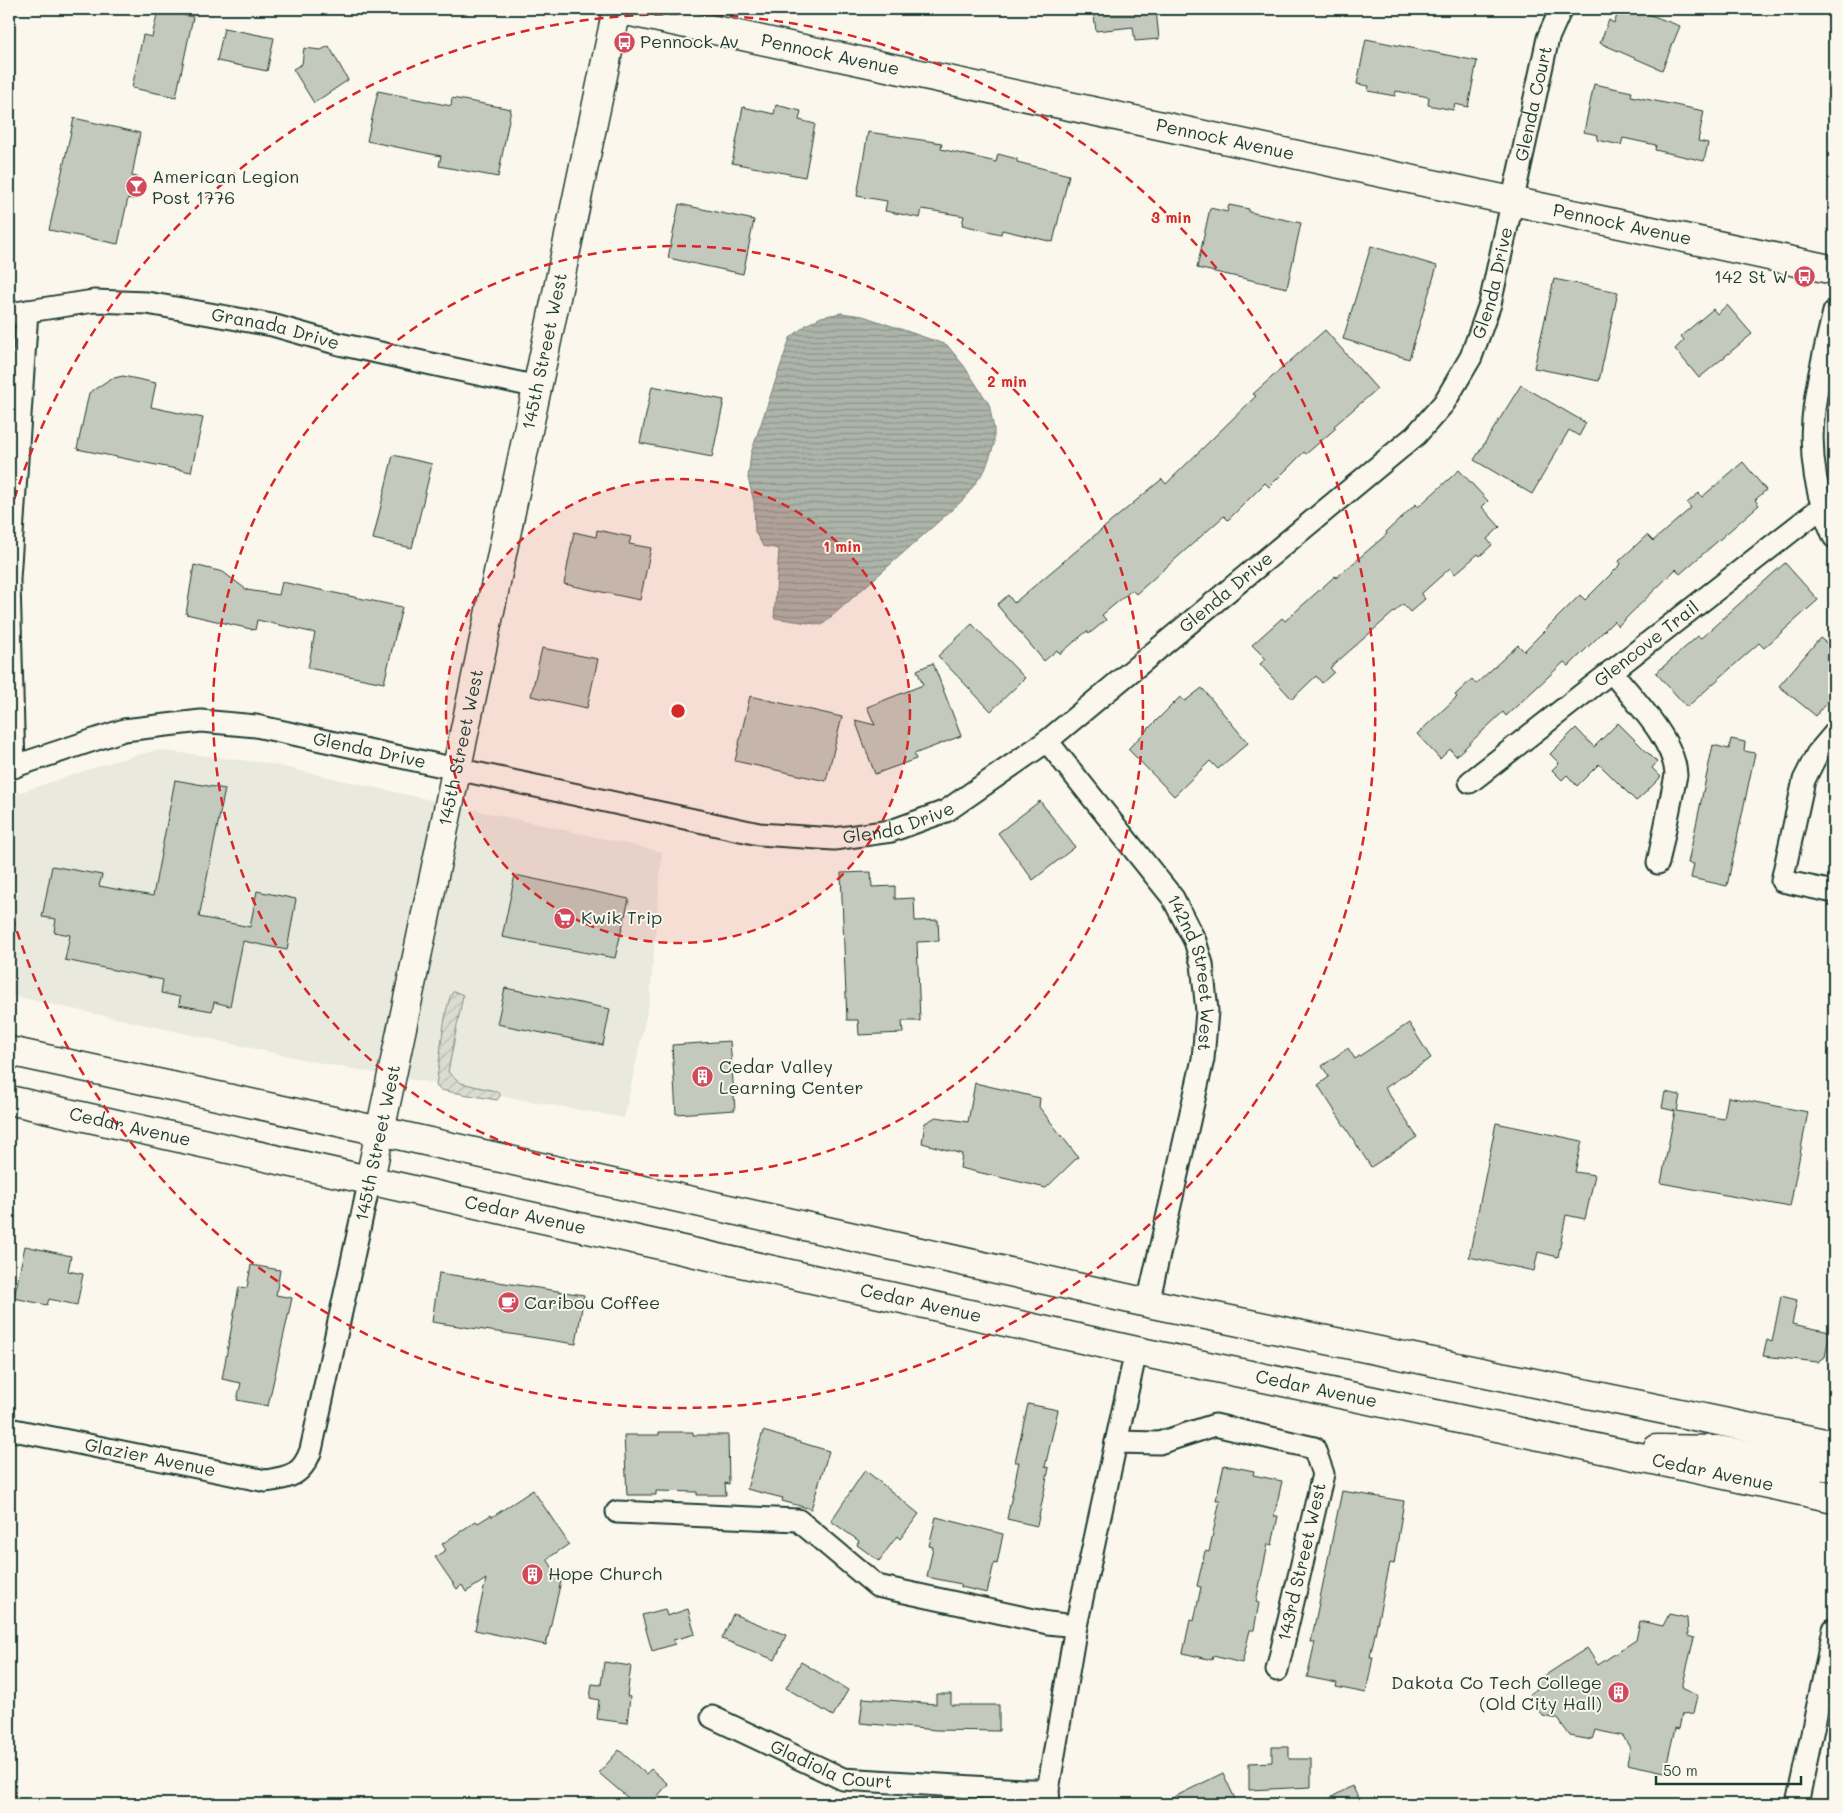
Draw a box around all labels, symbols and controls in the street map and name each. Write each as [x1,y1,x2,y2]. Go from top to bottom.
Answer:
street label: Pennock Avenue [759,27,902,80]
place label: Pennock Av [640,29,739,53]
bus stop icon: Pennock Av [612,30,636,54]
street label: Glenda Court [1508,43,1557,164]
street label: Pennock Avenue [1154,112,1297,165]
place label: American Legion Post 1776 [152,164,299,209]
bar icon: American Legion Post 1776 [124,175,148,199]
street label: Pennock Avenue [1551,197,1694,250]
text: 3 min [1151,207,1191,227]
street label: Glenda Drive [1465,225,1517,342]
place label: 142 St W [1714,264,1788,288]
bus stop icon: 142 St W [1792,265,1816,289]
street label: 145th Street West [516,270,572,432]
street label: Granada Drive [210,302,342,355]
text: 2 min [987,371,1027,391]
text: 1 min [823,536,861,556]
street label: Glenda Drive [1173,546,1277,638]
street label: Glencove Trail [1588,595,1703,692]
street label: 145th Street West [432,667,488,828]
centre of rings [669,702,687,720]
street label: Glenda Drive [311,726,429,773]
street label: Glenda Drive [841,796,959,849]
street label: 142nd Street West [1162,890,1220,1052]
place label: Kwik Trip [581,905,662,929]
supermarket icon: Kwik Trip [553,906,577,930]
place label: Cedar Valley Learning Center [719,1054,864,1099]
street label: 145th Street West [349,1062,405,1223]
building icon: Cedar Valley Learning Center [691,1065,715,1089]
street label: Cedar Avenue [67,1101,193,1151]
street label: Cedar Avenue [463,1189,589,1239]
street label: Cedar Avenue [858,1277,984,1327]
place label: Caribou Coffee [524,1290,660,1314]
cafe icon: Caribou Coffee [496,1291,520,1315]
street label: Cedar Avenue [1254,1364,1380,1413]
street label: Glazier Avenue [83,1432,218,1482]
street label: Cedar Avenue [1650,1447,1776,1496]
street label: 143rd Street West [1271,1480,1331,1643]
place label: Hope Church [548,1561,662,1585]
building icon: Hope Church [520,1562,544,1586]
place label: Dakota Co Tech College (Old City Hall) [1391,1670,1602,1715]
building icon: Dakota Co Tech College (Old City Hall) [1606,1681,1630,1705]
street label: Gladiola Court [767,1733,893,1793]
scale bar [1656,1753,1800,1785]
text: 50 m [1663,1760,1698,1780]

